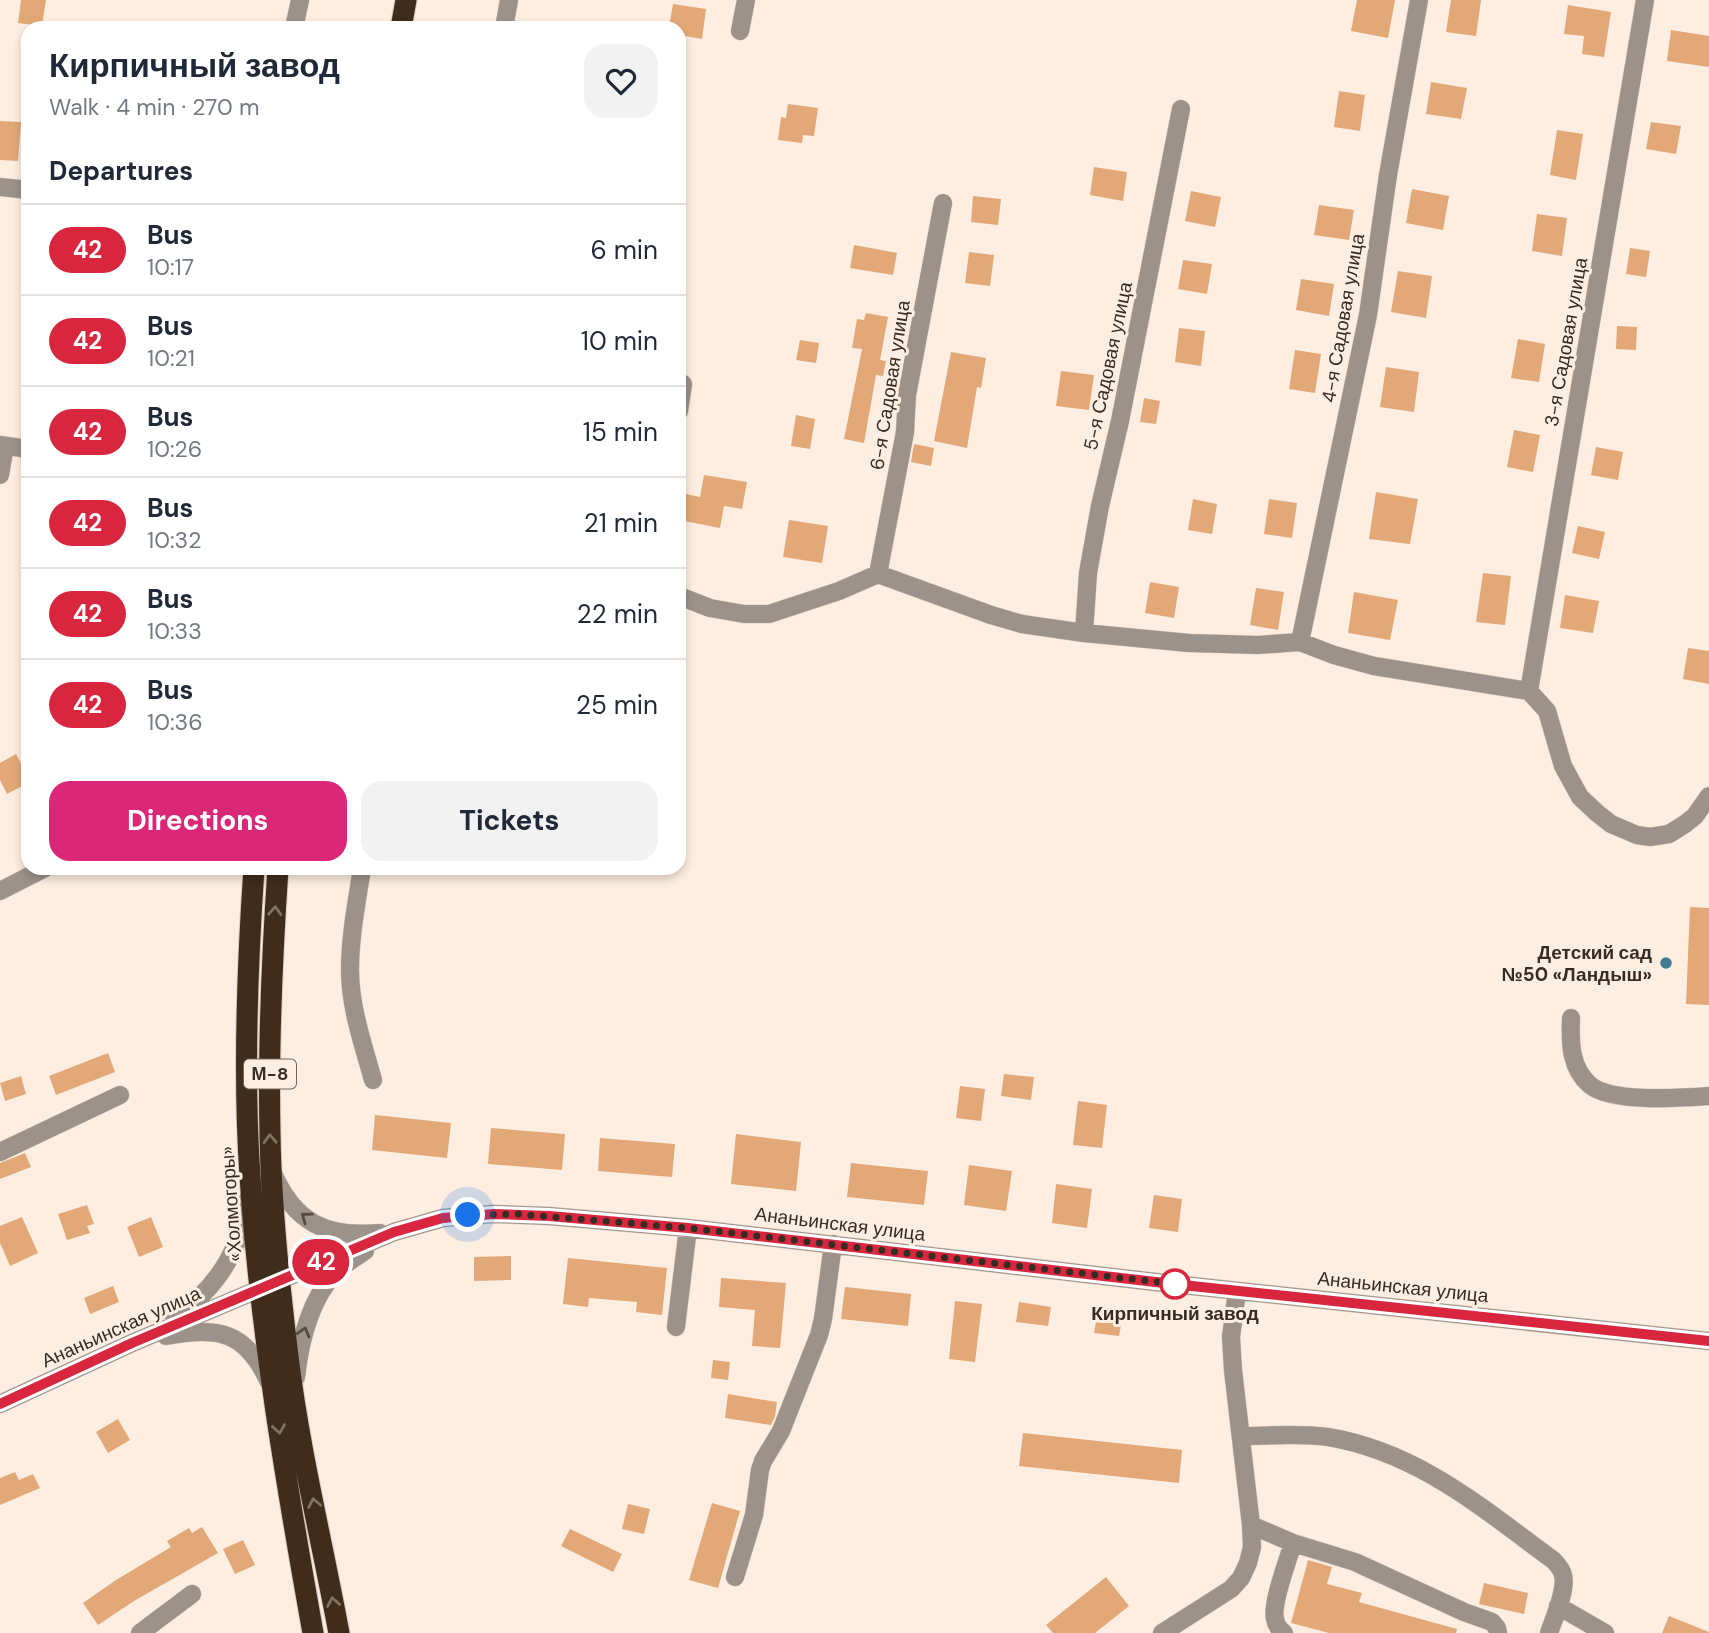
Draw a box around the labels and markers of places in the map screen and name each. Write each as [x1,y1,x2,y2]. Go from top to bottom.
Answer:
place label: Детский сад №50 «Ландыш» [1502,940,1652,987]
marker: Детский сад №50 «Ландыш» [1658,955,1674,971]
marker: Кирпичный завод [1160,1269,1190,1299]
place label: Кирпичный завод [1091,1301,1259,1326]

